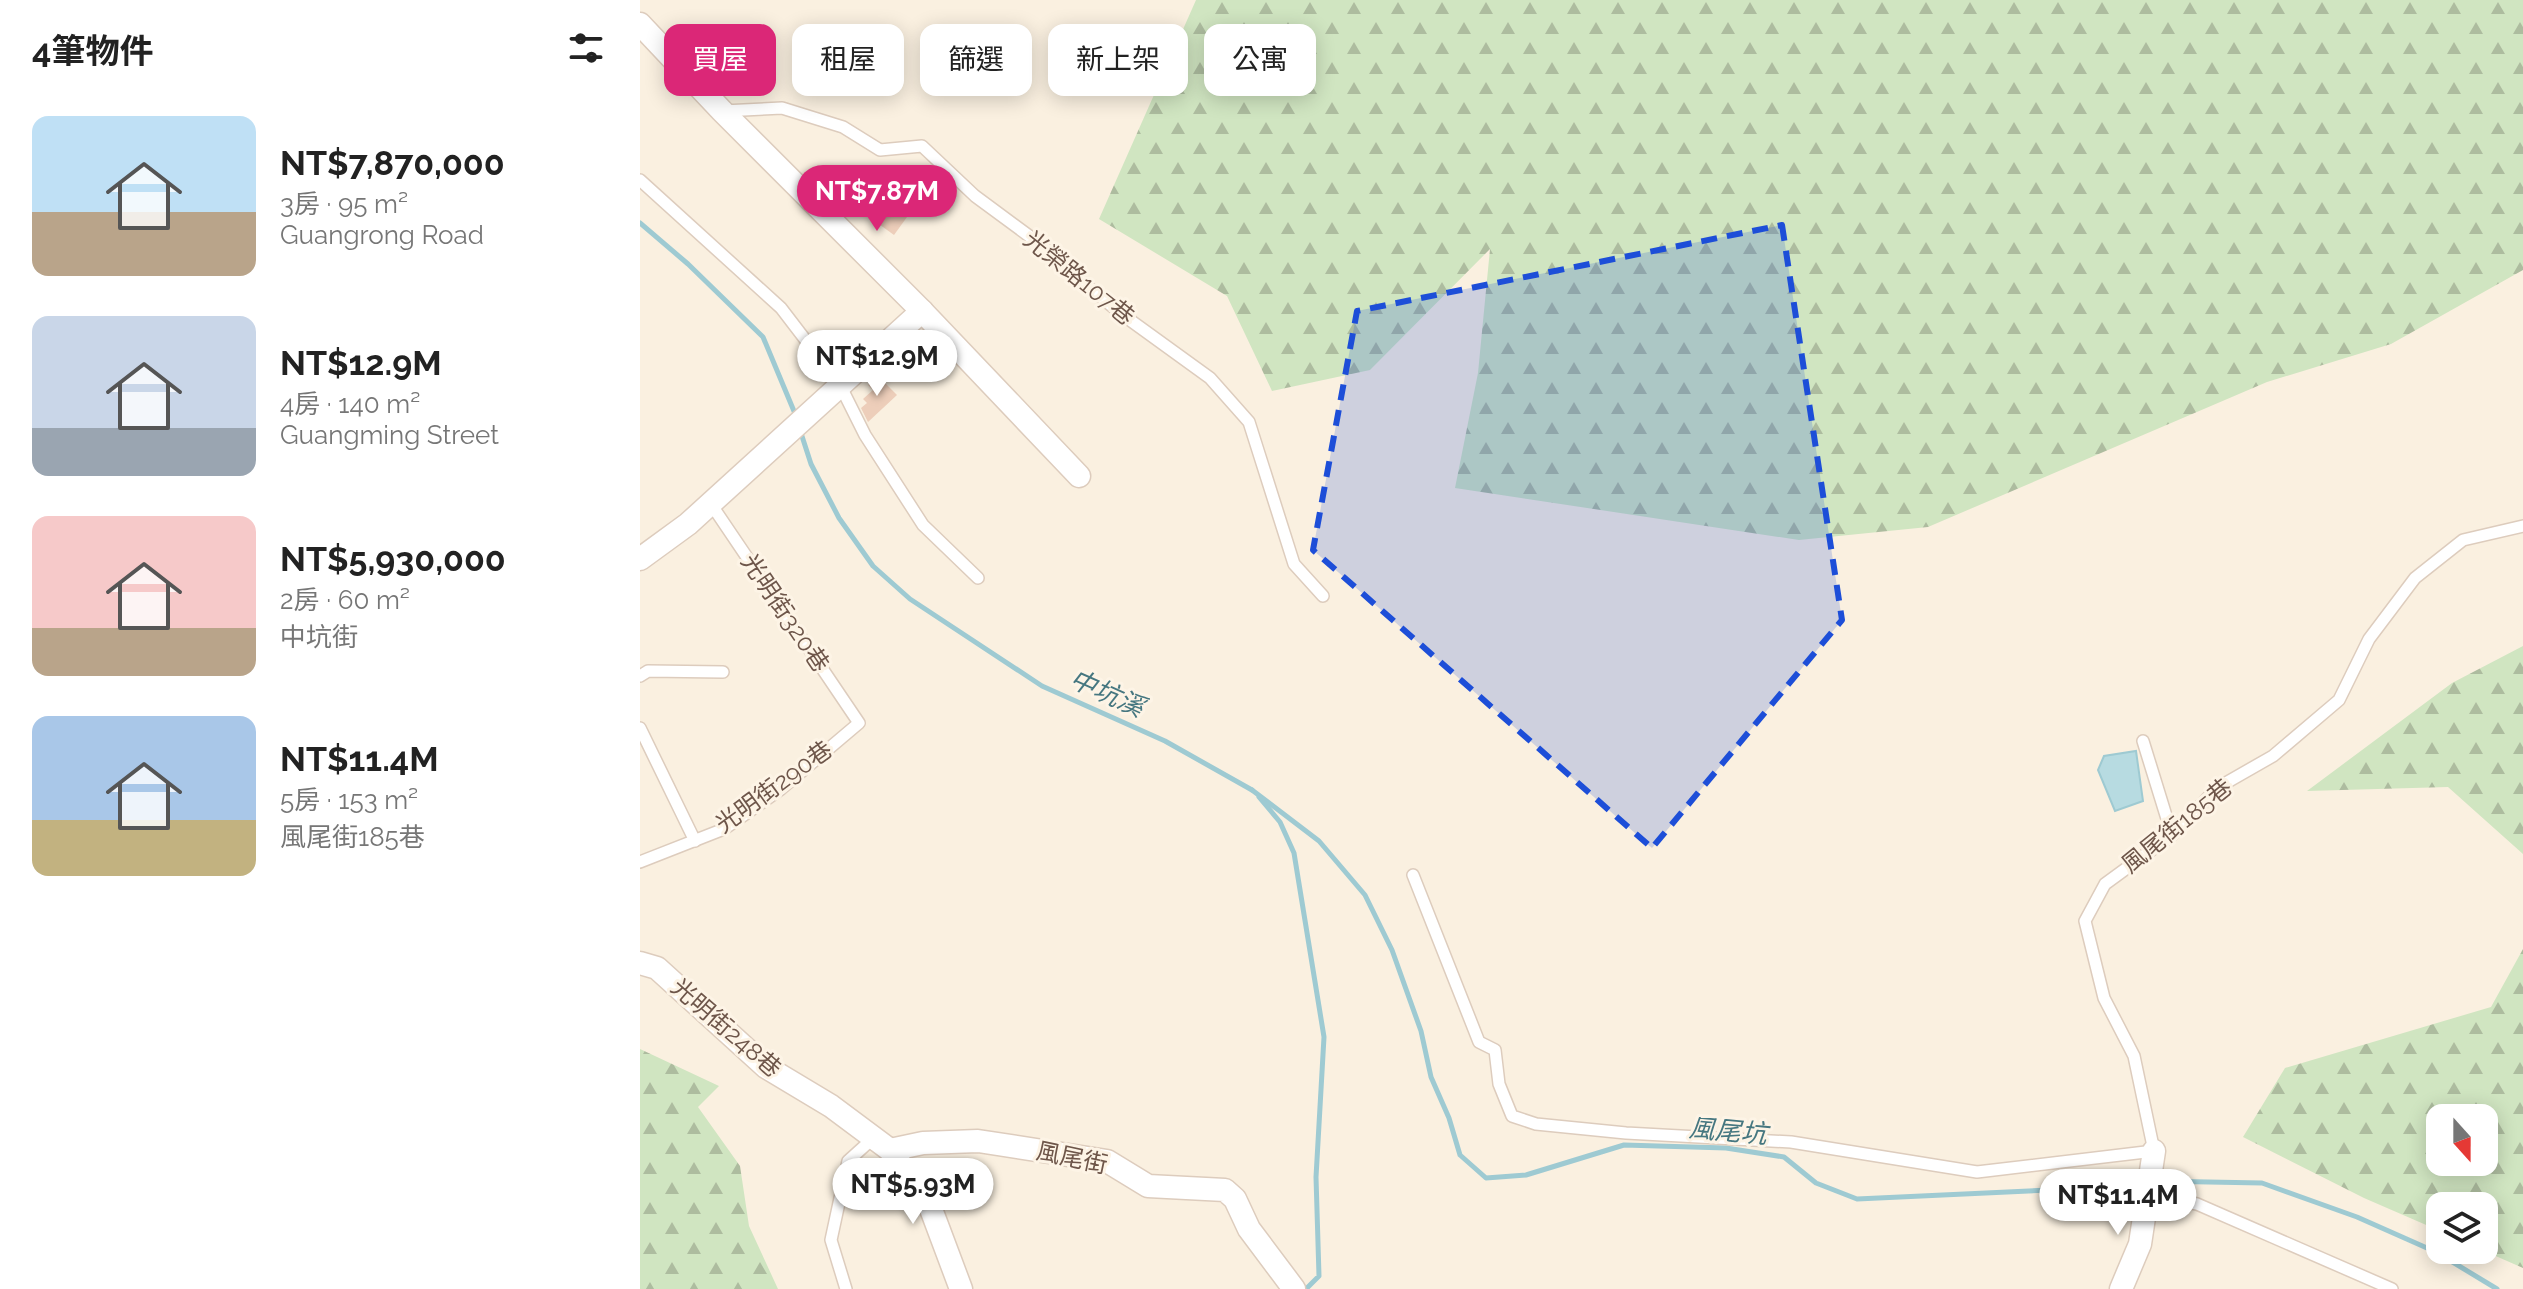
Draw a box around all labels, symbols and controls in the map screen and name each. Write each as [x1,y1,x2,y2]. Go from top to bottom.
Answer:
chip: 買屋 [664,24,776,96]
chip: 租屋 [792,24,904,96]
chip: 篩選 [920,24,1032,96]
chip: 新上架 [1048,24,1188,96]
chip: 公寓 [1204,24,1316,96]
icon: filters [564,26,608,70]
text: 4筆物件 [32,31,153,71]
text: NT$7,870,000 [280,143,505,183]
icon: home [96,148,192,244]
pin: NT$7.87M [794,165,960,233]
text: NT$7.87M [815,176,939,206]
text: 3房 · 95 m² [280,189,408,219]
text: Guangrong Road [280,220,484,250]
street label: 光榮路107巷 [1018,224,1140,331]
pin: NT$12.9M [794,330,960,398]
text: NT$12.9M [815,341,939,371]
text: NT$12.9M [280,343,442,383]
icon: home [96,348,192,444]
text: 4房 · 140 m² [280,389,420,419]
text: Guangming Street [280,420,499,450]
text: NT$5,930,000 [280,539,506,579]
icon: home [96,548,192,644]
street label: 光明街320巷 [735,548,835,677]
text: 2房 · 60 m² [280,585,410,615]
text: 中坑街 [280,622,358,652]
water label: 中坑溪 [1065,663,1152,724]
street label: 光明街290巷 [710,735,838,839]
text: NT$11.4M [280,739,439,779]
icon: home [96,748,192,844]
street label: 風尾街185巷 [2116,772,2238,879]
text: 5房 · 153 m² [280,785,418,815]
text: 風尾街185巷 [280,822,425,852]
street label: 光明街248巷 [666,972,787,1083]
north arrow [2426,1104,2498,1176]
map controls [2426,1104,2498,1264]
water label: 風尾坑 [1688,1113,1772,1150]
street label: 風尾街 [1034,1136,1110,1179]
pin: NT$5.93M [830,1158,996,1226]
text: NT$5.93M [851,1169,975,1199]
pin: NT$11.4M [2035,1169,2201,1237]
text: NT$11.4M [2057,1180,2179,1210]
button: layers [2426,1192,2498,1264]

